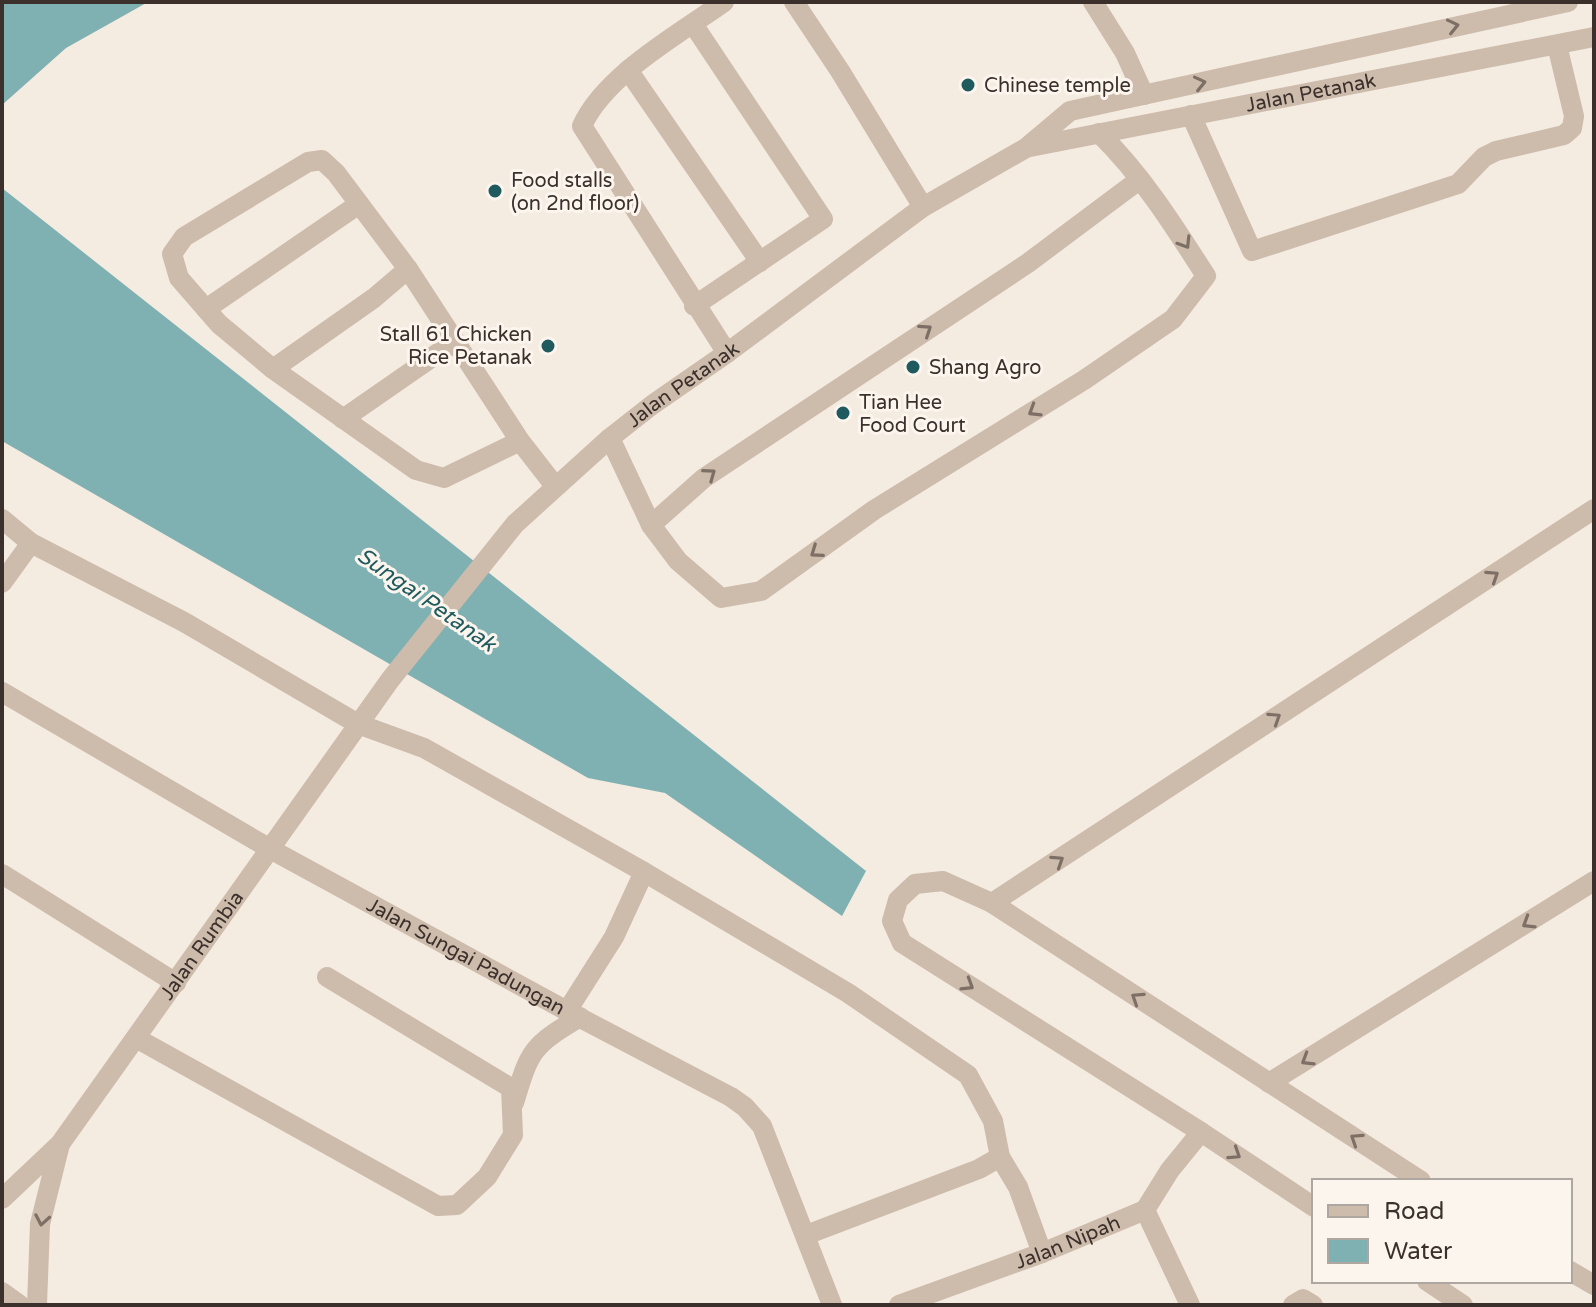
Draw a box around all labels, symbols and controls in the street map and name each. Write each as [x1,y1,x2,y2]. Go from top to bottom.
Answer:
one-way arrow [1446,18,1460,35]
street label: Jalan Petanak [1244,69,1378,118]
place label: Chinese temple [984,74,1131,98]
one-way arrow [1192,75,1206,92]
marker: Chinese temple [959,76,977,94]
place label: Food stalls (on 2nd floor) [511,169,639,216]
marker: Food stalls (on 2nd floor) [486,182,504,200]
one-way arrow [1175,234,1190,249]
place label: Stall 61 Chicken Rice Petanak [380,323,532,370]
one-way arrow [918,325,932,340]
marker: Stall 61 Chicken Rice Petanak [539,337,557,355]
street label: Jalan Petanak [623,337,744,433]
place label: Shang Agro [929,356,1041,380]
marker: Shang Agro [904,358,922,376]
place label: Tian Hee Food Court [859,391,966,438]
one-way arrow [1028,401,1043,417]
marker: Tian Hee Food Court [834,404,852,422]
one-way arrow [701,469,716,484]
water label: Sungai Petanak [352,542,502,658]
one-way arrow [810,542,824,557]
one-way arrow [1484,570,1498,585]
one-way arrow [1266,713,1281,728]
one-way arrow [1049,855,1063,870]
street label: Jalan Rumbia [155,887,249,1005]
street label: Jalan Sungai Padungan [362,893,569,1021]
one-way arrow [1522,913,1537,928]
one-way arrow [959,975,974,990]
one-way arrow [1132,992,1146,1007]
one-way arrow [1301,1050,1316,1066]
one-way arrow [1350,1133,1365,1148]
one-way arrow [1226,1144,1240,1159]
legend [1312,1179,1572,1283]
text: Road [1384,1197,1444,1226]
street label: Jalan Nipah [1012,1211,1124,1275]
one-way arrow [35,1213,52,1227]
text: Water [1384,1237,1453,1266]

